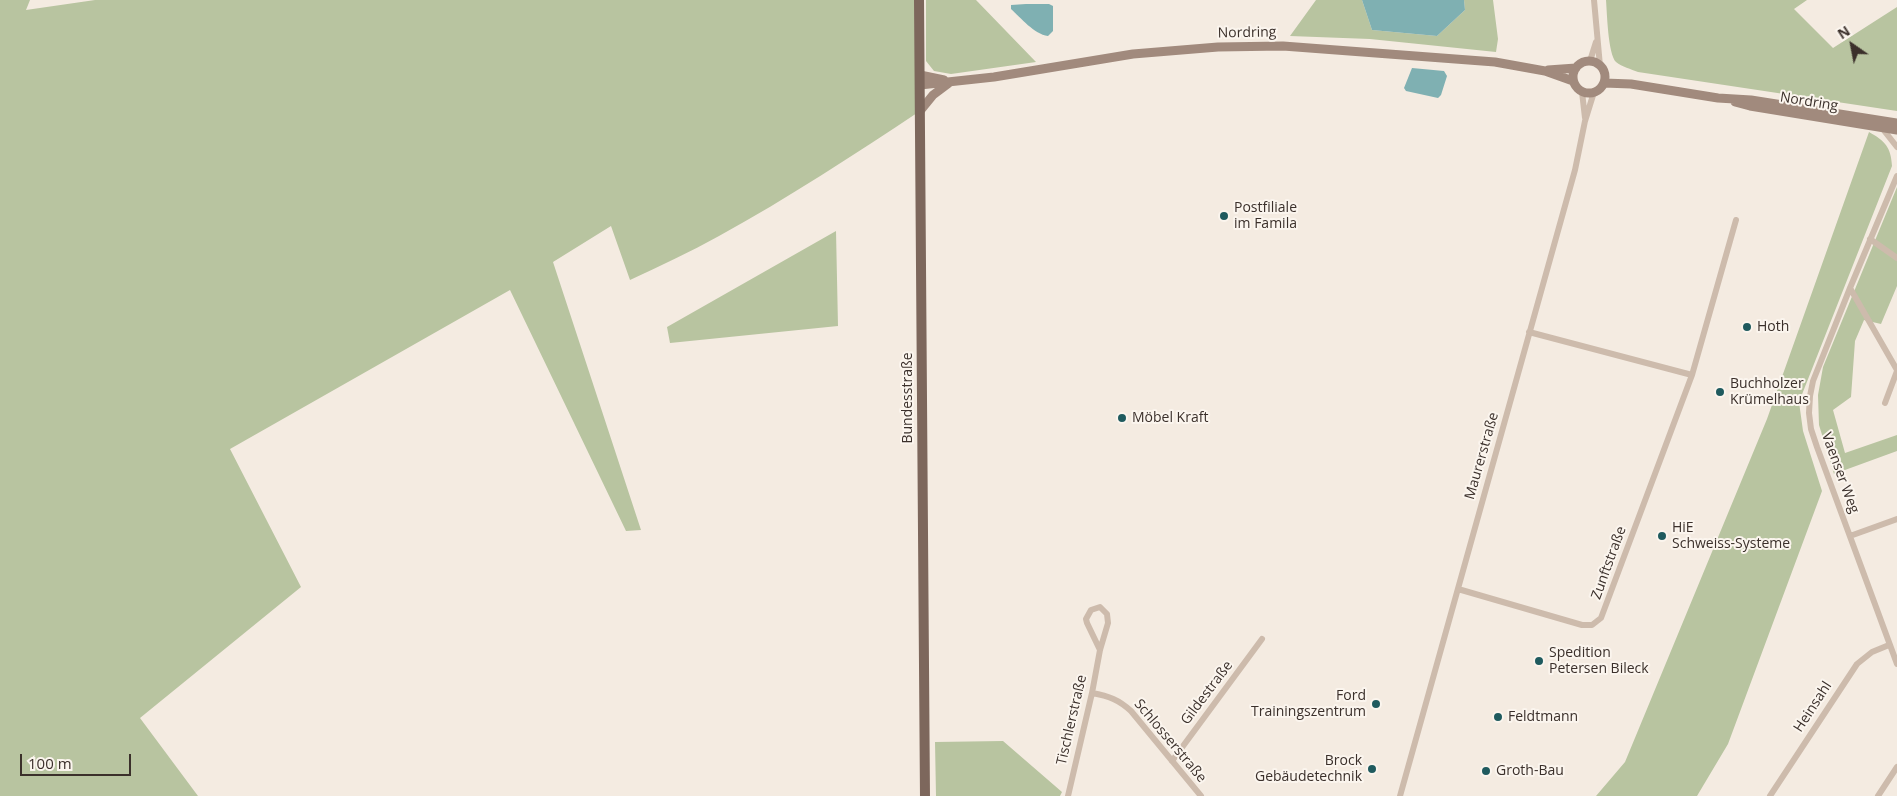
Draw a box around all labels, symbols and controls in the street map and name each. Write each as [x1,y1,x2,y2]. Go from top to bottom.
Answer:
north arrow [1827,20,1877,70]
text: N [1834,21,1854,43]
street label: Nordring [1218,24,1276,42]
street label: Nordring [1779,89,1839,115]
place label: Postfiliale im Famila [1234,200,1297,232]
marker: Postfiliale im Famila [1218,210,1230,222]
place label: Hoth [1757,319,1789,335]
marker: Hoth [1741,321,1753,333]
street label: Bundesstraße [900,352,916,444]
place label: Buchholzer Krümelhaus [1730,376,1809,408]
marker: Buchholzer Krümelhaus [1714,386,1726,398]
place label: Möbel Kraft [1132,410,1208,426]
street label: Maurerstraße [1462,410,1502,502]
marker: Möbel Kraft [1116,412,1128,424]
street label: Vaenser Weg [1818,430,1862,516]
place label: HiE Schweiss-Systeme [1672,520,1790,552]
street label: Zunftstraße [1588,524,1630,602]
marker: HiE Schweiss-Systeme [1656,530,1668,542]
place label: Spedition Petersen Bileck [1549,645,1649,678]
marker: Spedition Petersen Bileck [1533,655,1545,667]
street label: Gildestraße [1178,658,1236,728]
street label: Tischlerstraße [1053,673,1091,767]
street label: Heinsahl [1790,679,1836,735]
place label: Ford Trainingszentrum [1251,688,1366,720]
street label: Schlosserstraße [1130,696,1210,786]
marker: Ford Trainingszentrum [1370,698,1382,710]
place label: Feldtmann [1508,709,1578,725]
marker: Feldtmann [1492,711,1504,723]
scale bar [22,744,134,776]
text: 100 m [28,753,72,773]
place label: Brock Gebäudetechnik [1255,753,1362,786]
marker: Brock Gebäudetechnik [1366,763,1378,775]
place label: Groth-Bau [1496,763,1564,779]
marker: Groth-Bau [1480,765,1492,777]

